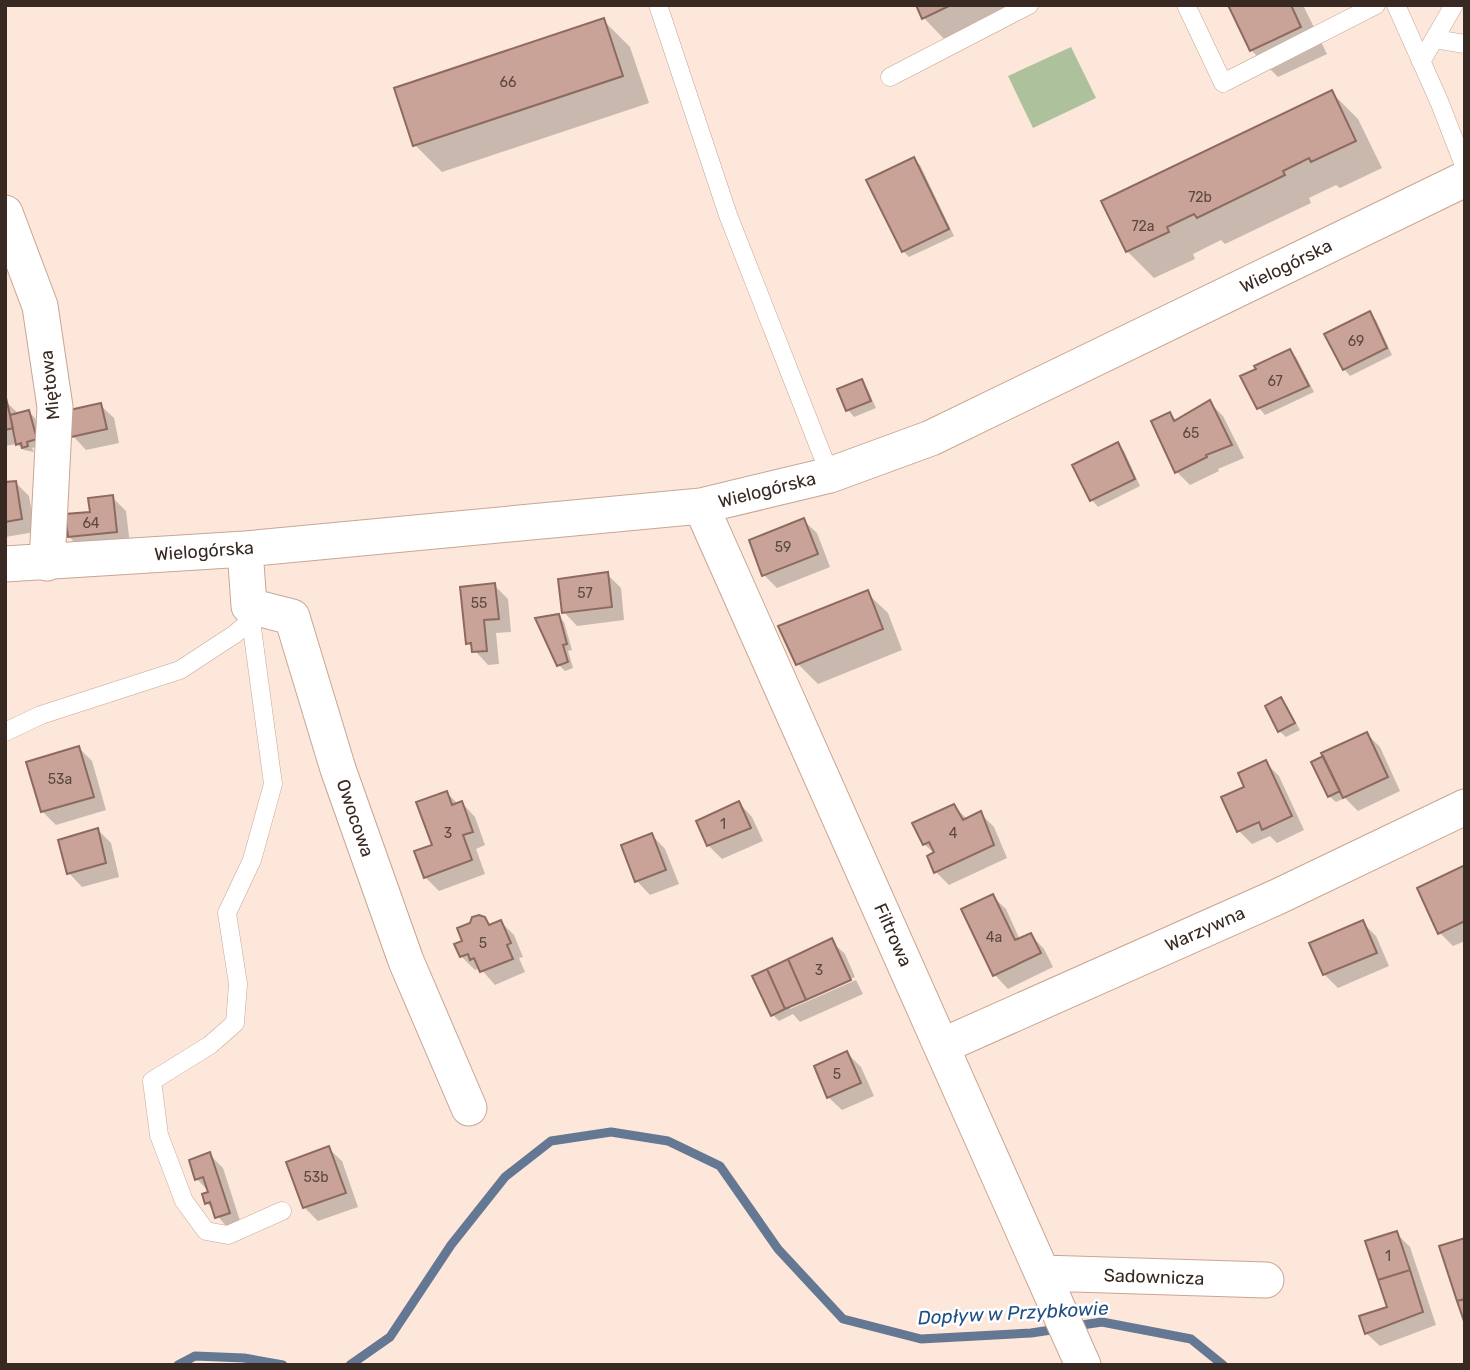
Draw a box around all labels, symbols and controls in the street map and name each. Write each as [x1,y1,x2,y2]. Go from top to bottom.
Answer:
house number: 66 [500,74,516,91]
house number: 72b [1188,189,1212,206]
house number: 72a [1131,218,1155,235]
street label: Wielogórska [1236,234,1336,298]
house number: 69 [1348,333,1364,350]
street label: Miętowa [35,349,65,421]
house number: 67 [1267,373,1283,390]
house number: 65 [1183,425,1199,442]
street label: Wielogórska [716,467,818,513]
house number: 64 [82,515,100,532]
street label: Wielogórska [154,537,254,565]
house number: 59 [775,539,791,556]
house number: 57 [577,585,593,602]
house number: 55 [471,595,487,612]
house number: 53a [48,771,72,788]
street label: Owocowa [331,776,379,860]
house number: 1 [720,816,726,833]
house number: 3 [444,825,452,842]
house number: 4 [949,825,958,842]
street label: Filtrowa [869,900,917,970]
street label: Warzywna [1162,902,1248,956]
house number: 4a [986,929,1002,946]
house number: 5 [479,935,487,952]
house number: 3 [815,962,823,979]
house number: 5 [833,1066,841,1083]
house number: 53b [303,1169,329,1186]
house number: 1 [1385,1248,1391,1265]
street label: Sadownicza [1103,1264,1205,1290]
water label: Dopływ w Przybkowie [917,1296,1109,1329]

